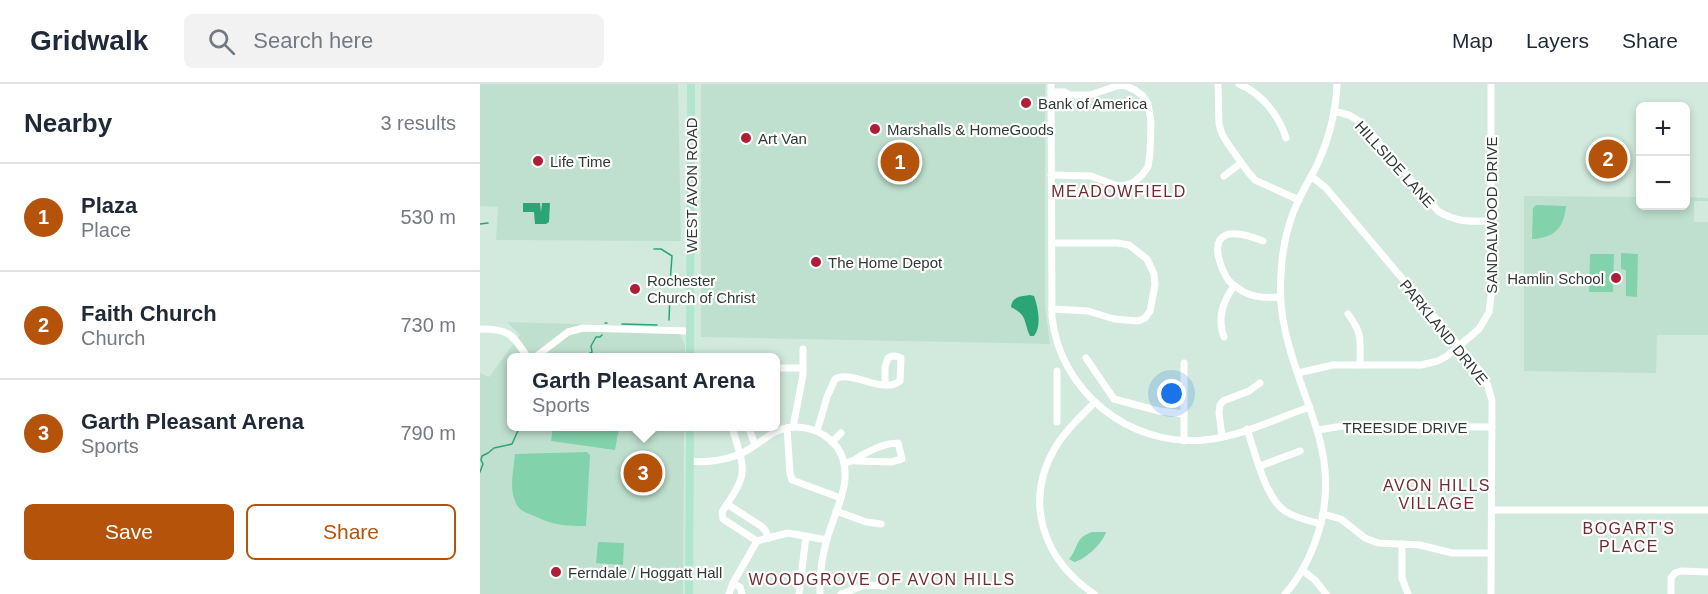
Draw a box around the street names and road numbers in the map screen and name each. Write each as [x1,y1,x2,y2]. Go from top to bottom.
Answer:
street label: WEST AVON ROAD [683,117,700,253]
street label: HILLSIDE LANE [1352,117,1438,211]
street label: SANDALWOOD DRIVE [1483,136,1500,294]
street label: PARKLAND DRIVE [1397,276,1491,388]
street label: TREESIDE DRIVE [1342,419,1468,436]

